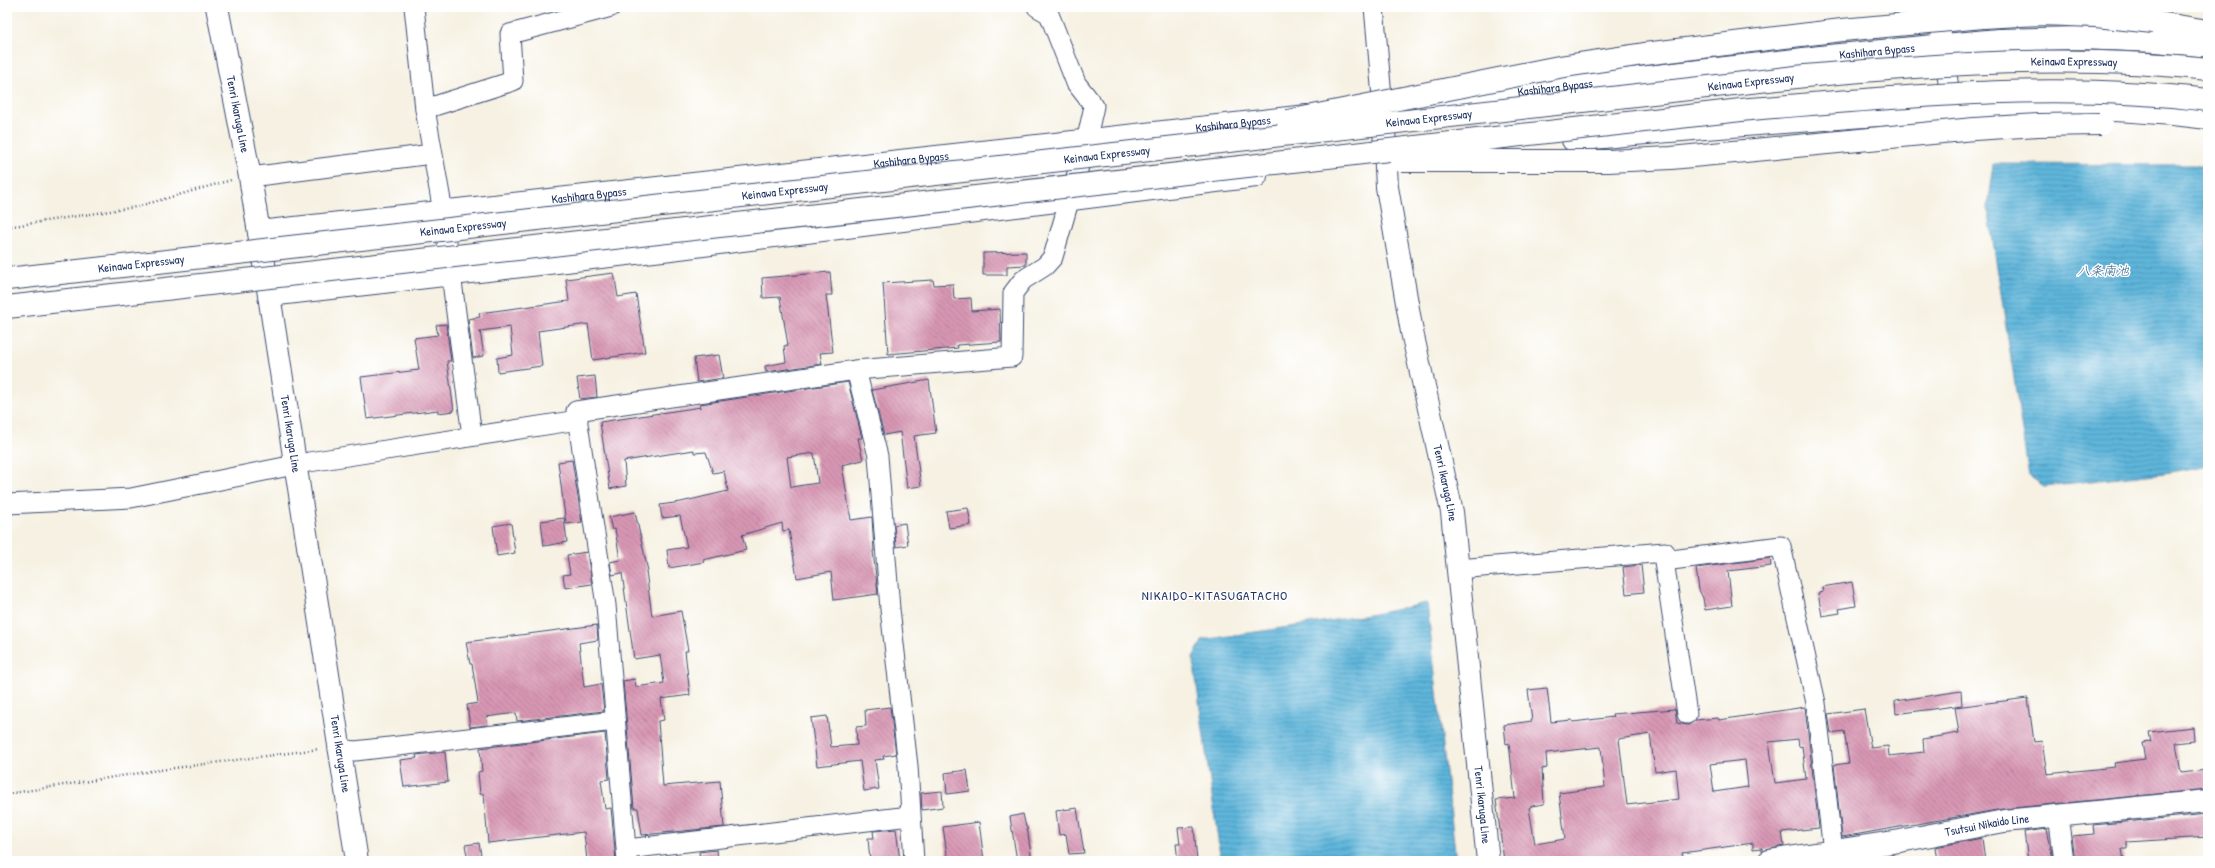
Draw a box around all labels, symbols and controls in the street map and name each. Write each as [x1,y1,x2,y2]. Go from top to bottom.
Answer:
street label: Kashihara Bypass [1839,39,1916,63]
street label: Keinawa Expressway [2031,52,2118,70]
street label: Keinawa Expressway [1707,68,1795,95]
street label: Tenri Ikaruga Line [222,74,254,154]
street label: Kashihara Bypass [1517,74,1594,100]
street label: Keinawa Expressway [1385,105,1473,131]
street label: Kashihara Bypass [1195,111,1272,136]
street label: Keinawa Expressway [1063,141,1151,168]
street label: Kashihara Bypass [872,147,950,172]
street label: Keinawa Expressway [741,177,829,204]
street label: Kashihara Bypass [550,182,628,208]
street label: Keinawa Expressway [419,214,507,240]
street label: Keinawa Expressway [97,250,185,277]
water label: 八条南池 [2077,261,2130,279]
street label: Tenri Ikaruga Line [277,394,305,474]
street label: Tenri Ikaruga Line [1429,443,1462,522]
district label: NIKAIDO-KITASUGATACHO [1142,586,1288,604]
street label: Tenri Ikaruga Line [326,714,355,794]
street label: Tenri Ikaruga Line [1470,765,1495,845]
street label: Tsutsui Nikaido Line [1943,810,2030,840]

